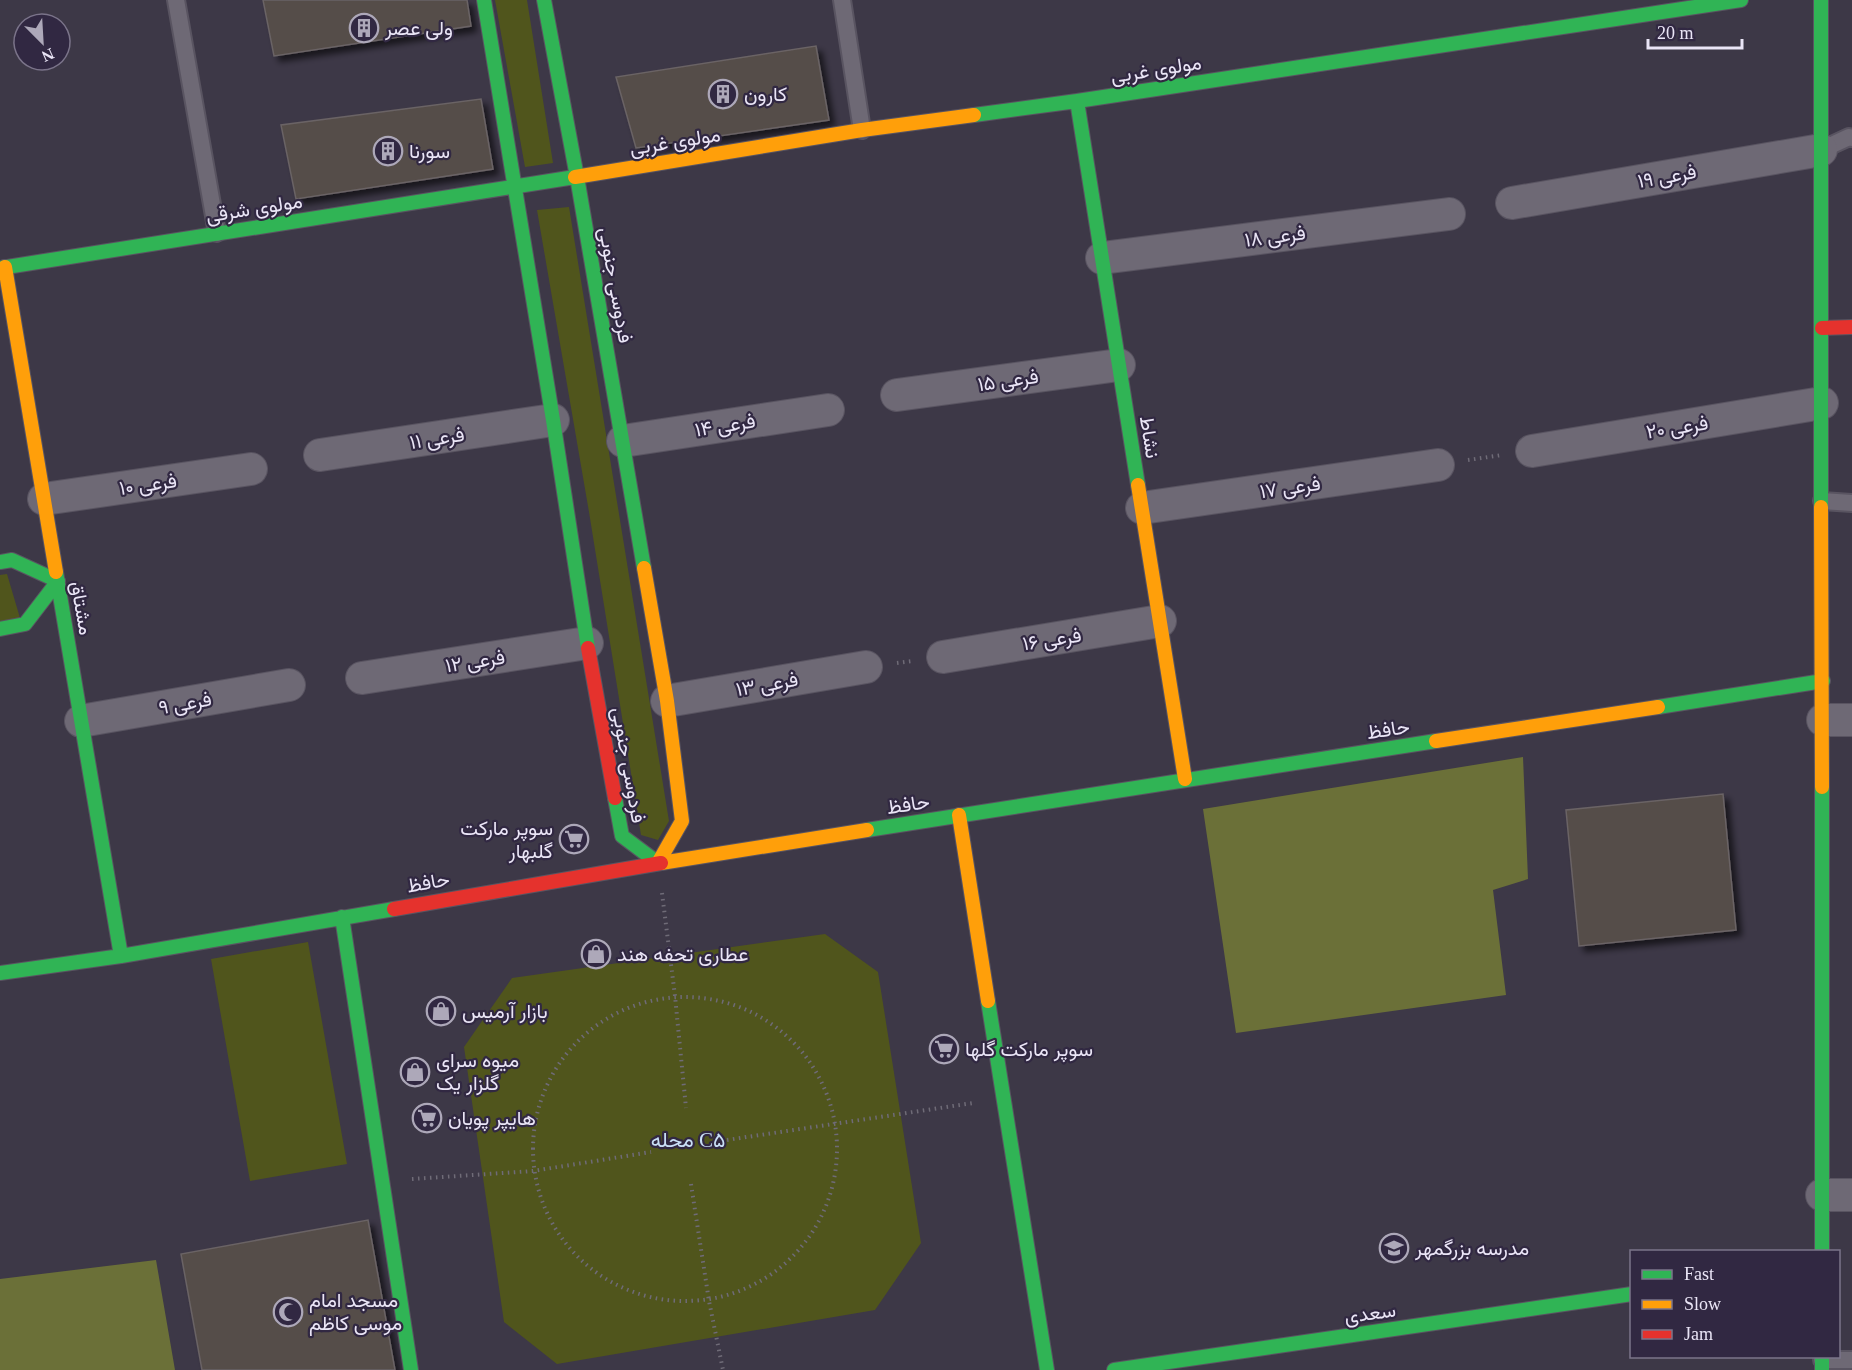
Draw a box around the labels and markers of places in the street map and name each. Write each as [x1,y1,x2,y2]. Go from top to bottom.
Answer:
building icon: ولی عصر [348,12,380,44]
place label: ولی عصر [384,17,453,41]
building icon: کارون [707,78,739,110]
place label: کارون [744,83,787,107]
building icon: سورنا [372,135,404,167]
place label: سورنا [409,140,450,164]
place label: سوپر مارکت گلبهار [460,817,553,864]
supermarket icon: سوپر مارکت گلبهار [558,823,590,855]
shop icon: عطاری تحفه هند [580,938,612,970]
place label: عطاری تحفه هند [617,943,748,967]
shop icon: بازار آرمیس [425,995,457,1027]
place label: بازار آرمیس [462,1000,548,1024]
supermarket icon: سوپر مارکت گلها [928,1033,960,1065]
place label: سوپر مارکت گلها [965,1038,1093,1063]
place label: میوه سرای گلزار یک [436,1049,519,1096]
shop icon: میوه سرای گلزار یک [399,1056,431,1088]
supermarket icon: هایپر پویان [411,1102,443,1134]
place label: هایپر پویان [448,1107,536,1132]
school or university icon: مدرسه بزرگمهر [1378,1232,1410,1264]
place label: مدرسه بزرگمهر [1414,1237,1529,1261]
place label: مسجد امام موسی کاظم [309,1289,402,1336]
mosque icon: مسجد امام موسی کاظم [272,1296,304,1328]

